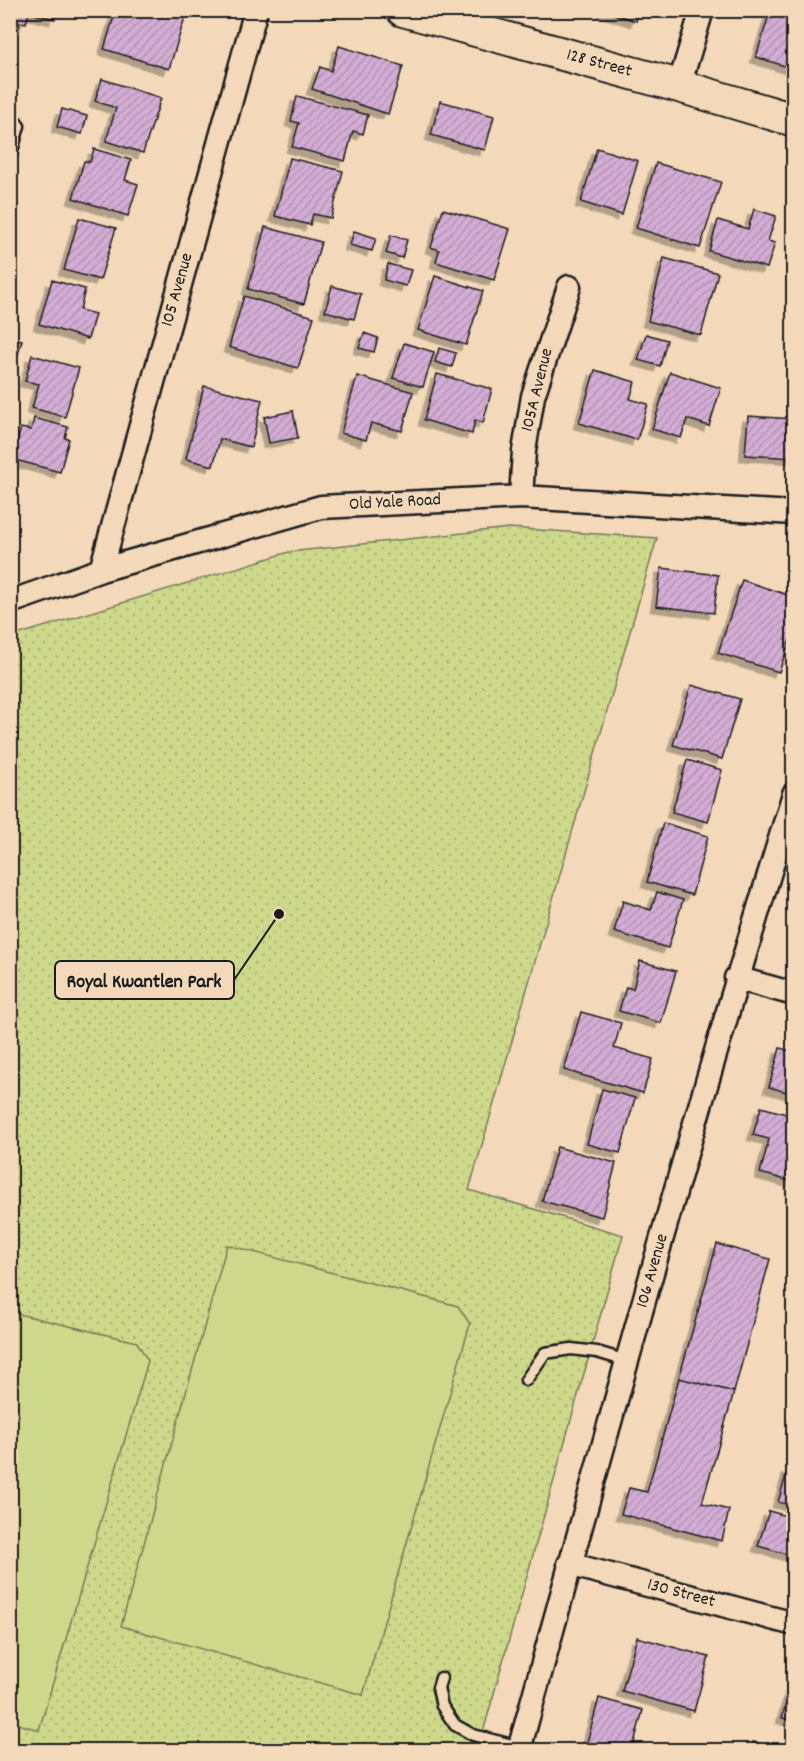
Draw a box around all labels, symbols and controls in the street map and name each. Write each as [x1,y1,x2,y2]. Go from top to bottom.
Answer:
street label: 128 Street [563,43,635,85]
street label: 105 Avenue [156,250,200,330]
street label: 105A Avenue [516,346,560,434]
street label: Old Yale Road [348,488,442,518]
callout: Royal Kwantlen Park [55,961,234,999]
text: Royal Kwantlen Park [66,969,222,997]
street label: 106 Avenue [631,1231,676,1311]
street label: 130 Street [644,1573,718,1615]

